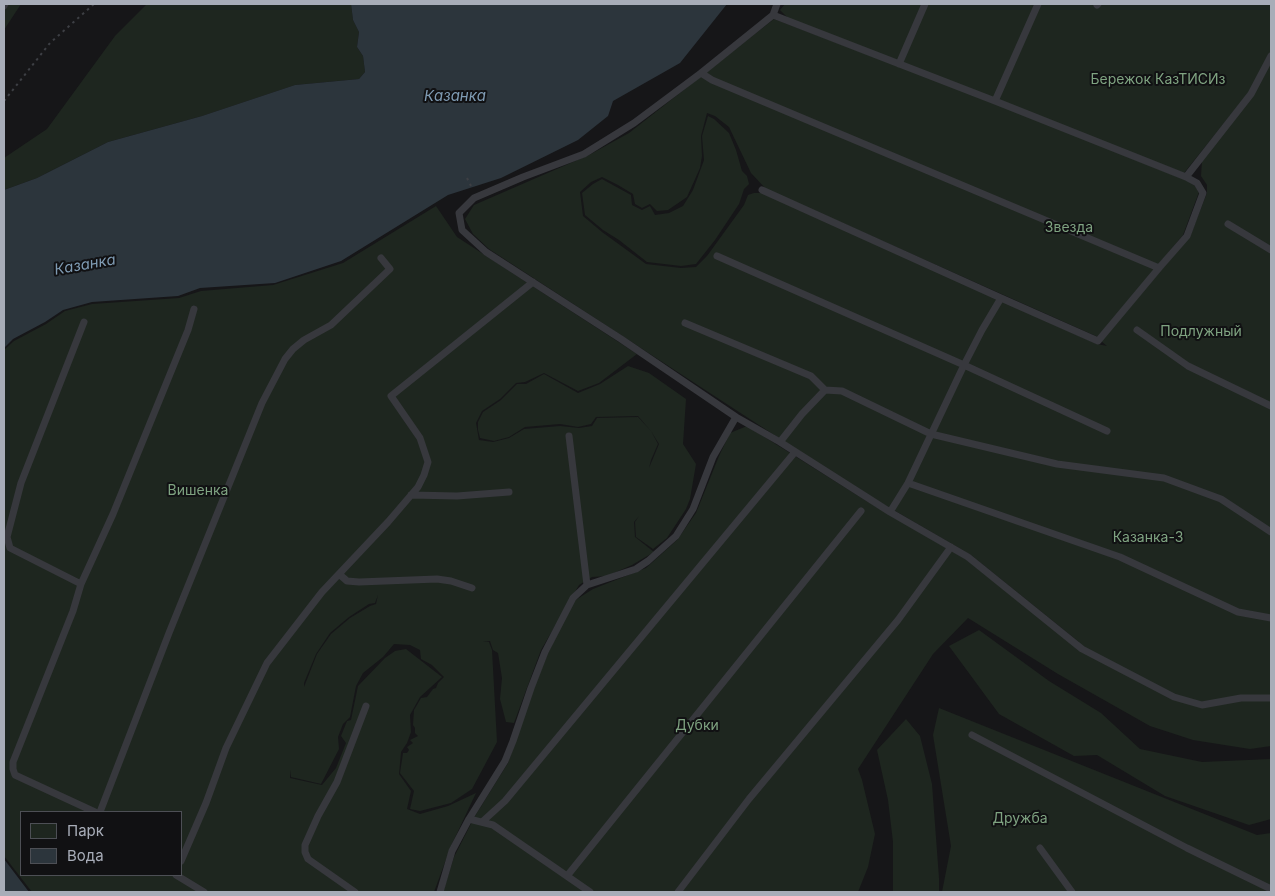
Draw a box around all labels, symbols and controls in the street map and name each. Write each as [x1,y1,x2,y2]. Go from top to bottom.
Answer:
park label: Бережок КазТИСИз [1090,72,1226,88]
water label: Казанка [424,87,486,105]
park label: Звезда [1045,220,1093,236]
water label: Казанка [53,251,117,279]
park label: Подлужный [1160,324,1242,340]
park label: Вишенка [168,483,228,499]
park label: Казанка-3 [1113,530,1183,546]
park label: Дубки [675,718,719,734]
legend [20,811,182,876]
park label: Дружба [992,811,1048,827]
text: Парк [67,821,104,840]
text: Вода [67,846,104,865]

